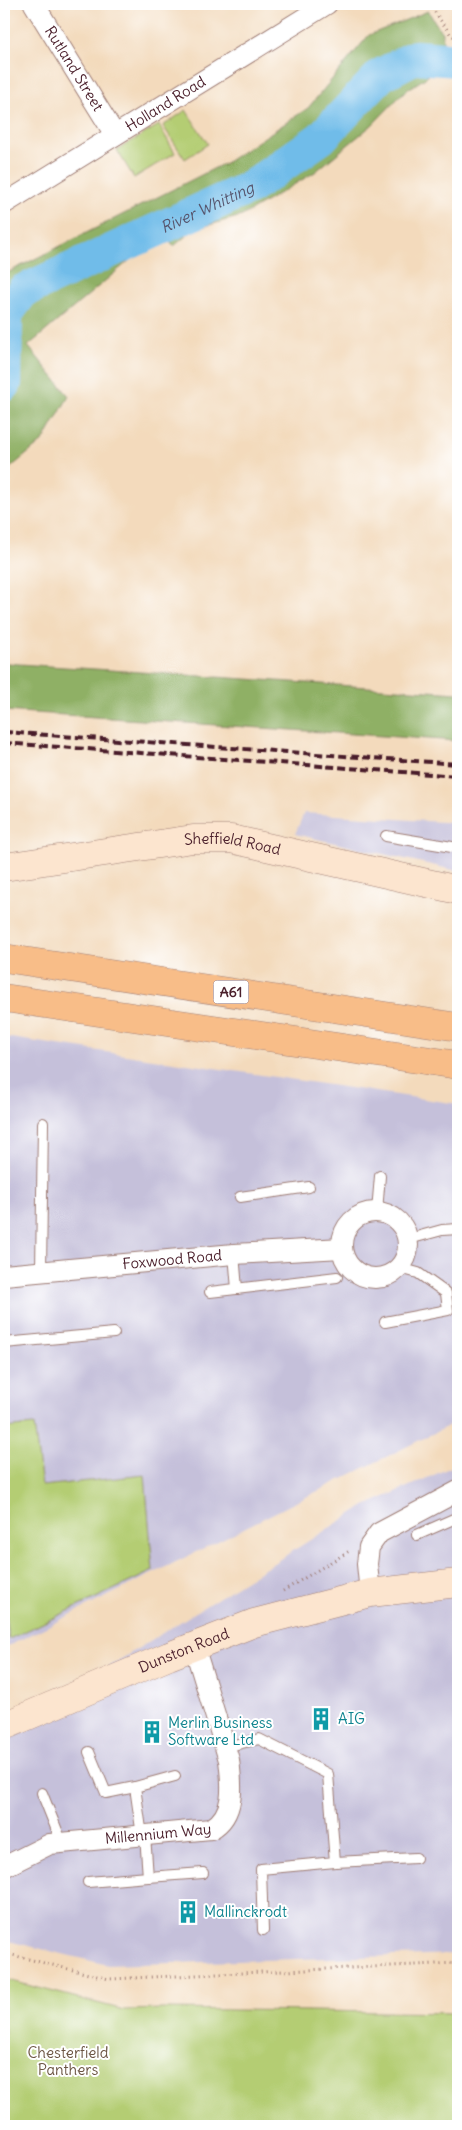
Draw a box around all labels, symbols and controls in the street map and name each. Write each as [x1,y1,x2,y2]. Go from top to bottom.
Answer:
street label: Rutland Street [41,22,108,114]
street label: Holland Road [122,71,209,136]
water label: River Whitting [157,177,258,237]
street label: Sheffield Road [183,829,283,859]
road number: A61 [214,980,248,1004]
street label: Foxwood Road [122,1245,223,1273]
street label: Dunston Road [135,1624,232,1677]
building icon: AIG [308,1706,334,1732]
place label: AIG [338,1709,365,1728]
place label: Merlin Business Software Ltd [168,1713,273,1749]
building icon: Merlin Business Software Ltd [139,1719,165,1745]
street label: Millennium Way [104,1819,212,1848]
building icon: Mallinckrodt [175,1899,201,1925]
place label: Mallinckrodt [204,1902,287,1921]
park label: Chesterfield Panthers [27,2043,109,2079]

